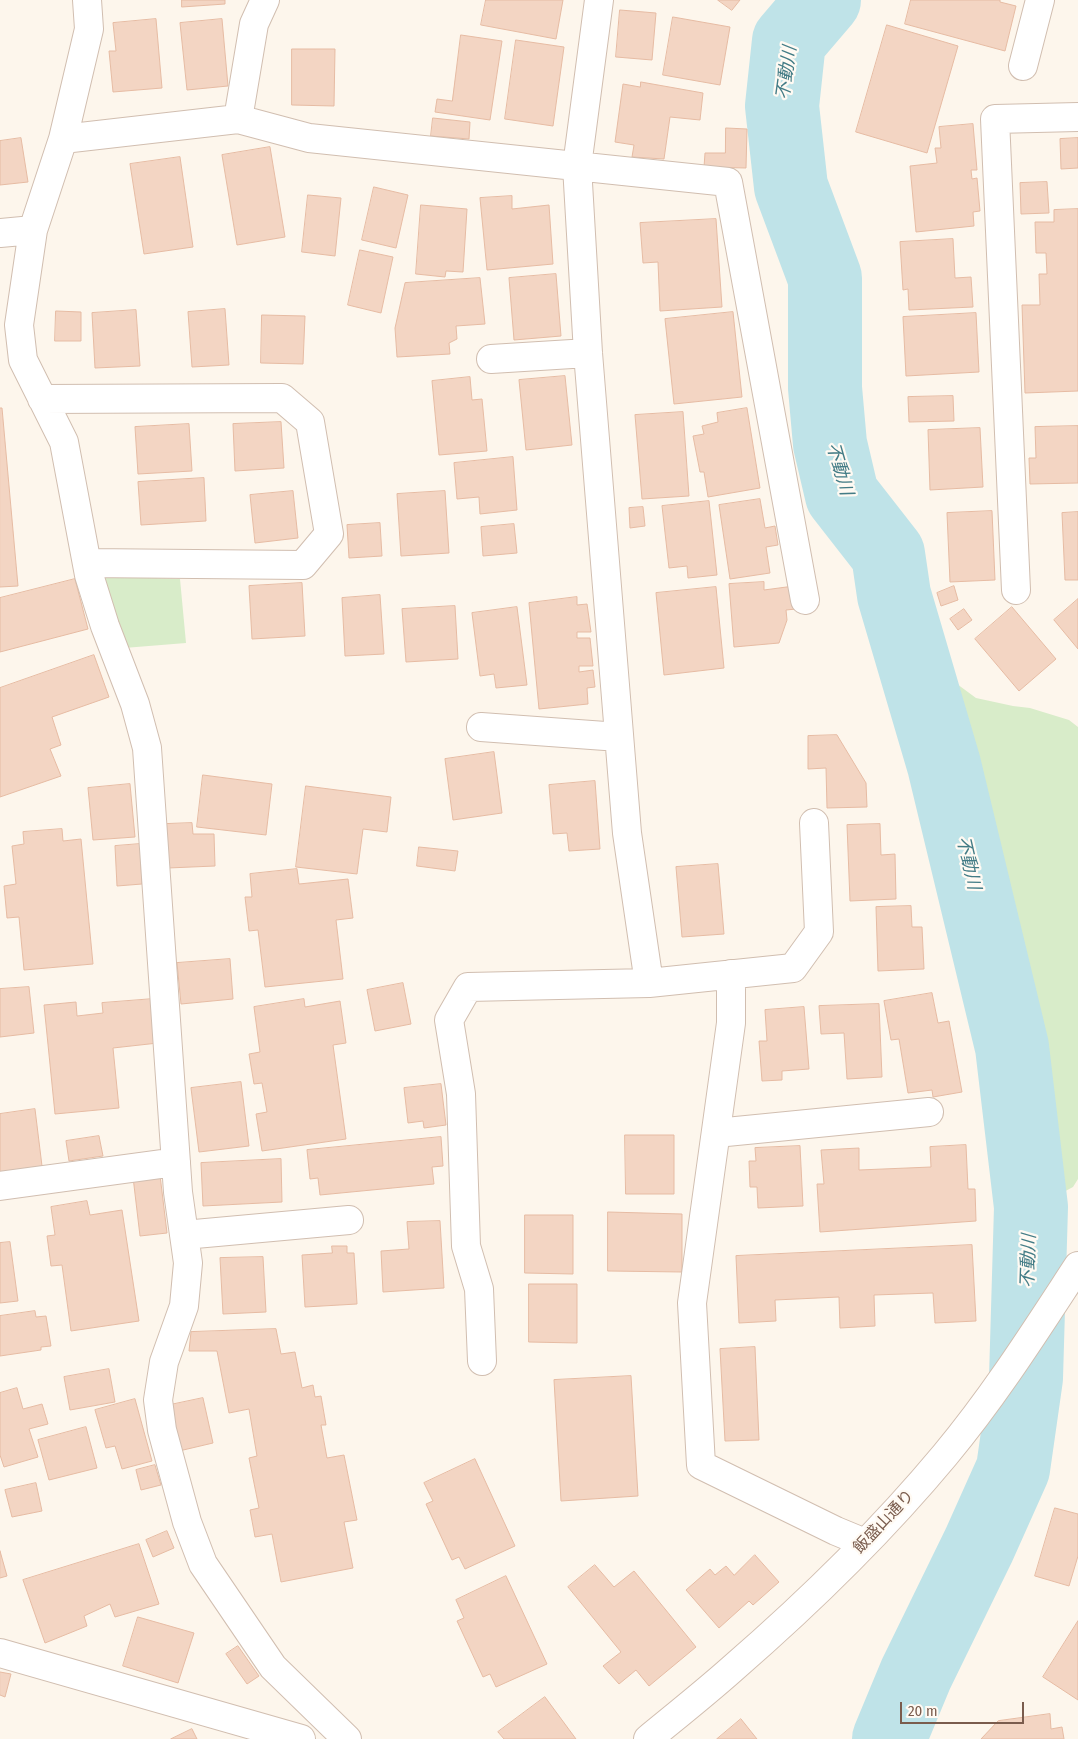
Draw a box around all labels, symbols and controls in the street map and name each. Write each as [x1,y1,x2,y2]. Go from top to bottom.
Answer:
water label: 不動川 [773,45,801,101]
water label: 不動川 [821,440,857,498]
water label: 不動川 [951,834,985,892]
water label: 不動川 [1017,1234,1041,1288]
street label: 飯盛山通り [850,1486,918,1558]
scale bar [903,1692,1027,1724]
text: 20 m [908,1702,938,1720]

